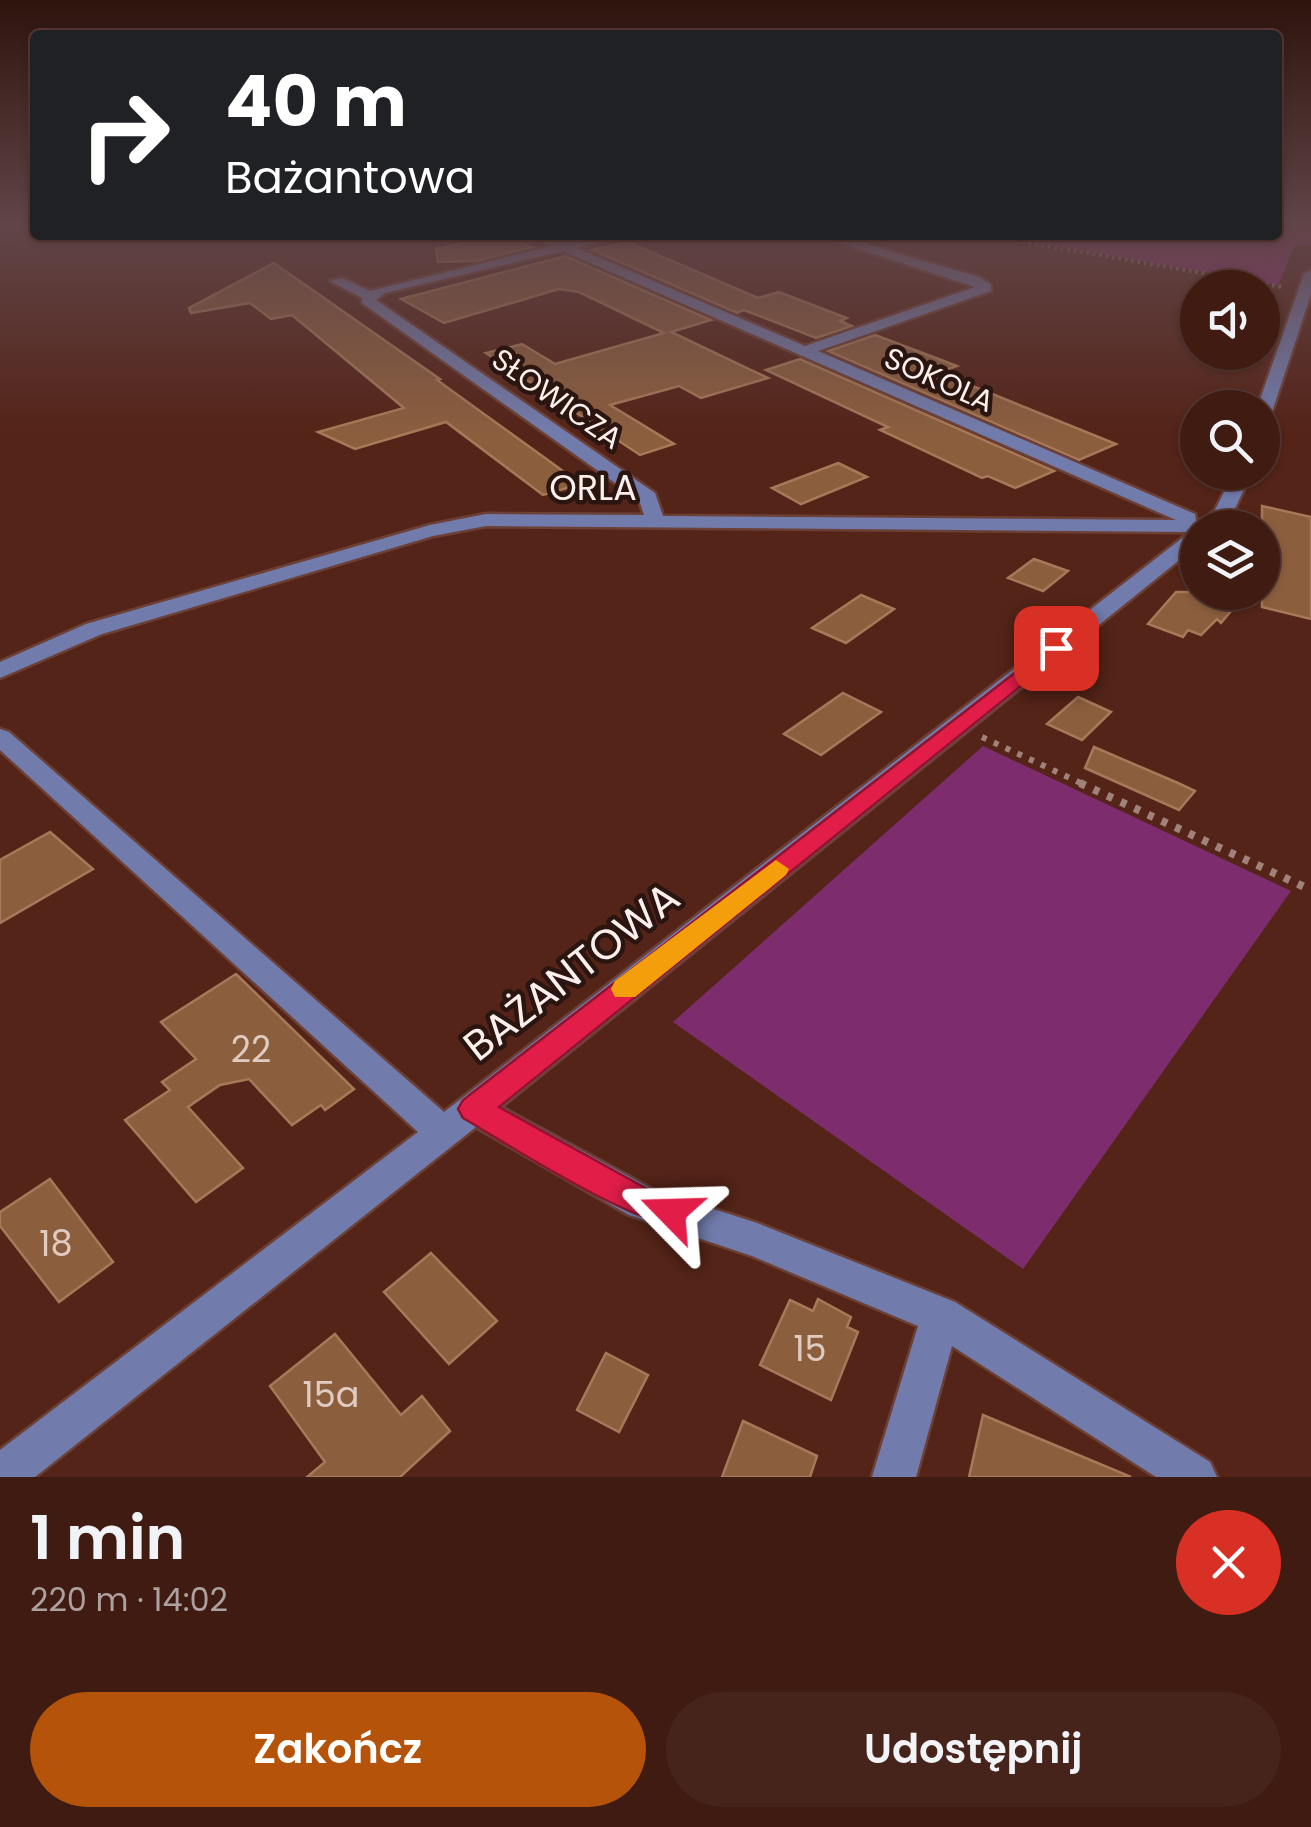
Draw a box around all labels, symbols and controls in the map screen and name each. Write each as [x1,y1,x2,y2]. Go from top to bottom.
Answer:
text: 40 m [225,52,407,151]
icon: right [60,70,190,200]
text: Bażantowa [225,146,475,209]
map controls [1180,270,1280,610]
button: sound [1180,270,1280,370]
street label: SOKOLA [878,336,1001,423]
street label: SŁOWICZA [483,338,631,459]
button: search [1180,390,1280,490]
street label: ORLA [549,463,637,512]
button: layers [1180,510,1280,610]
pin [1014,606,1099,691]
icon: arrive [1029,621,1084,676]
street label: BAŻANTOWA [451,868,692,1075]
house number: 22 [231,1025,271,1074]
position arrow [619,1160,723,1264]
house number: 18 [39,1219,73,1268]
house number: 15 [793,1324,827,1373]
house number: 15a [303,1370,359,1419]
text: 1 min [30,1496,185,1580]
button: close [1176,1510,1281,1615]
text: 220 m · 14:02 [30,1577,228,1622]
button: Zakończ [30,1692,646,1807]
button: Udostępnij [666,1692,1281,1807]

